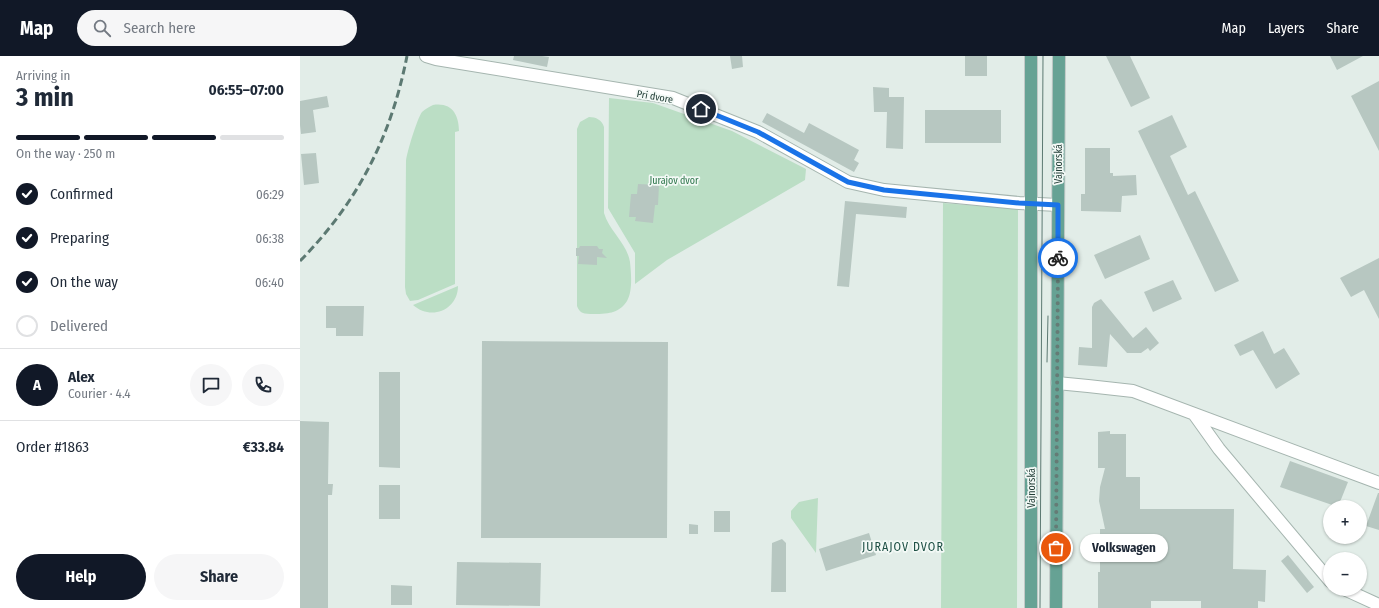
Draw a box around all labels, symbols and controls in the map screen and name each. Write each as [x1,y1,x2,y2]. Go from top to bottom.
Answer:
search box [77,10,357,46]
text: Map [20,17,53,40]
icon: search [91,17,113,39]
text: Search here [123,19,196,37]
text: Map [1222,20,1246,37]
text: Layers [1268,20,1304,37]
text: Share [1326,20,1359,37]
text: Arriving in [16,68,70,83]
text: 06:55–07:00 [209,81,284,99]
text: 3 min [16,82,74,113]
street label: Pri dvore [636,88,674,106]
pin [684,92,718,126]
icon: home [690,98,712,120]
street label: Vajnorská [1053,144,1065,184]
text: On the way · 250 m [16,146,115,161]
park label: Jurajov dvor [650,175,699,187]
icon: check [16,183,38,205]
text: Confirmed [50,185,113,203]
text: 06:29 [256,187,284,202]
icon: check [16,227,38,249]
text: Preparing [50,229,109,247]
text: 06:38 [256,231,284,246]
courier [1038,238,1078,278]
icon: bike [1047,247,1069,269]
icon: check [16,271,38,293]
text: On the way [50,273,118,291]
text: 06:40 [255,275,284,290]
text: Delivered [50,317,108,335]
button: chat [190,364,232,406]
button: phone [242,364,284,406]
text: Alex [68,368,95,386]
text: A [33,376,41,394]
text: Courier · 4.4 [68,386,131,401]
text: Order #1863 [16,438,89,456]
text: €33.84 [243,438,284,456]
street label: Vajnorská [1026,468,1038,508]
map controls [1323,500,1367,596]
button: + [1323,500,1367,544]
pin [1039,531,1073,565]
callout: Volkswagen [1080,534,1168,562]
icon: bag [1045,537,1067,559]
district label: JURAJOV DVOR [862,540,944,554]
text: Volkswagen [1092,540,1156,555]
button: − [1323,552,1367,596]
button: Help [16,554,146,600]
button: Share [154,554,284,600]

